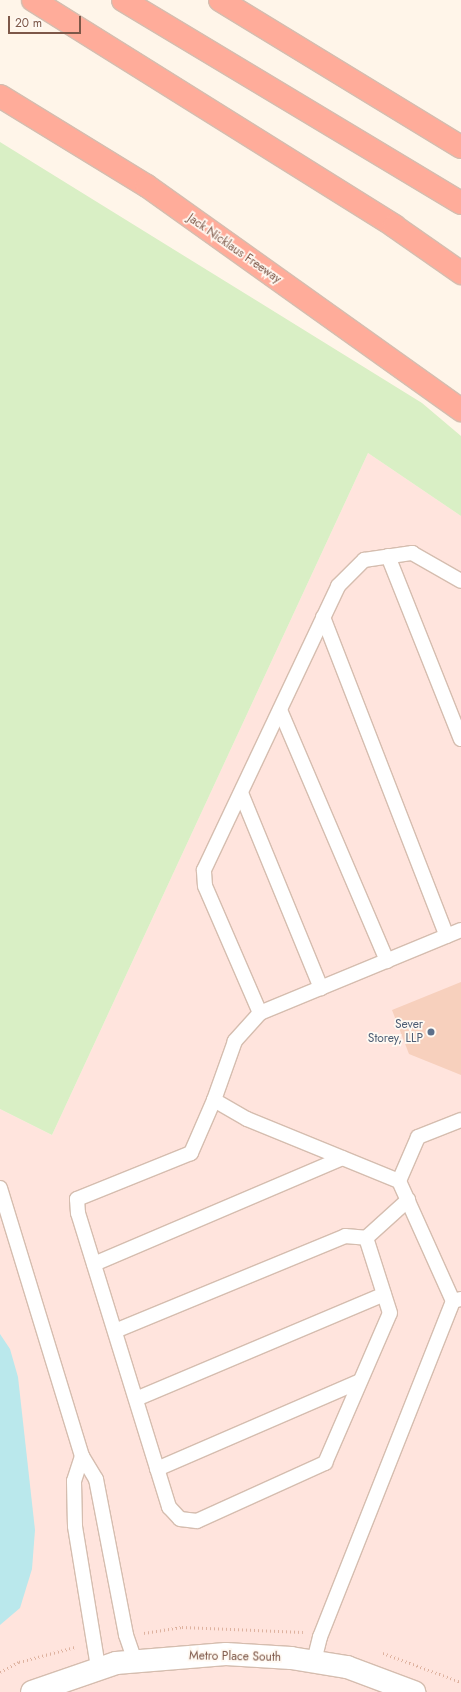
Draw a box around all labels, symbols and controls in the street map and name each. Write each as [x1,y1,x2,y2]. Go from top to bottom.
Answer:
scale bar [10,8,83,34]
text: 20 m [15,14,42,32]
street label: Jack Nicklaus Freeway [184,211,284,287]
place label: Sever Storey, LLP [368,1018,423,1046]
marker: Sever Storey, LLP [426,1027,436,1037]
street label: Metro Place South [189,1649,281,1665]

